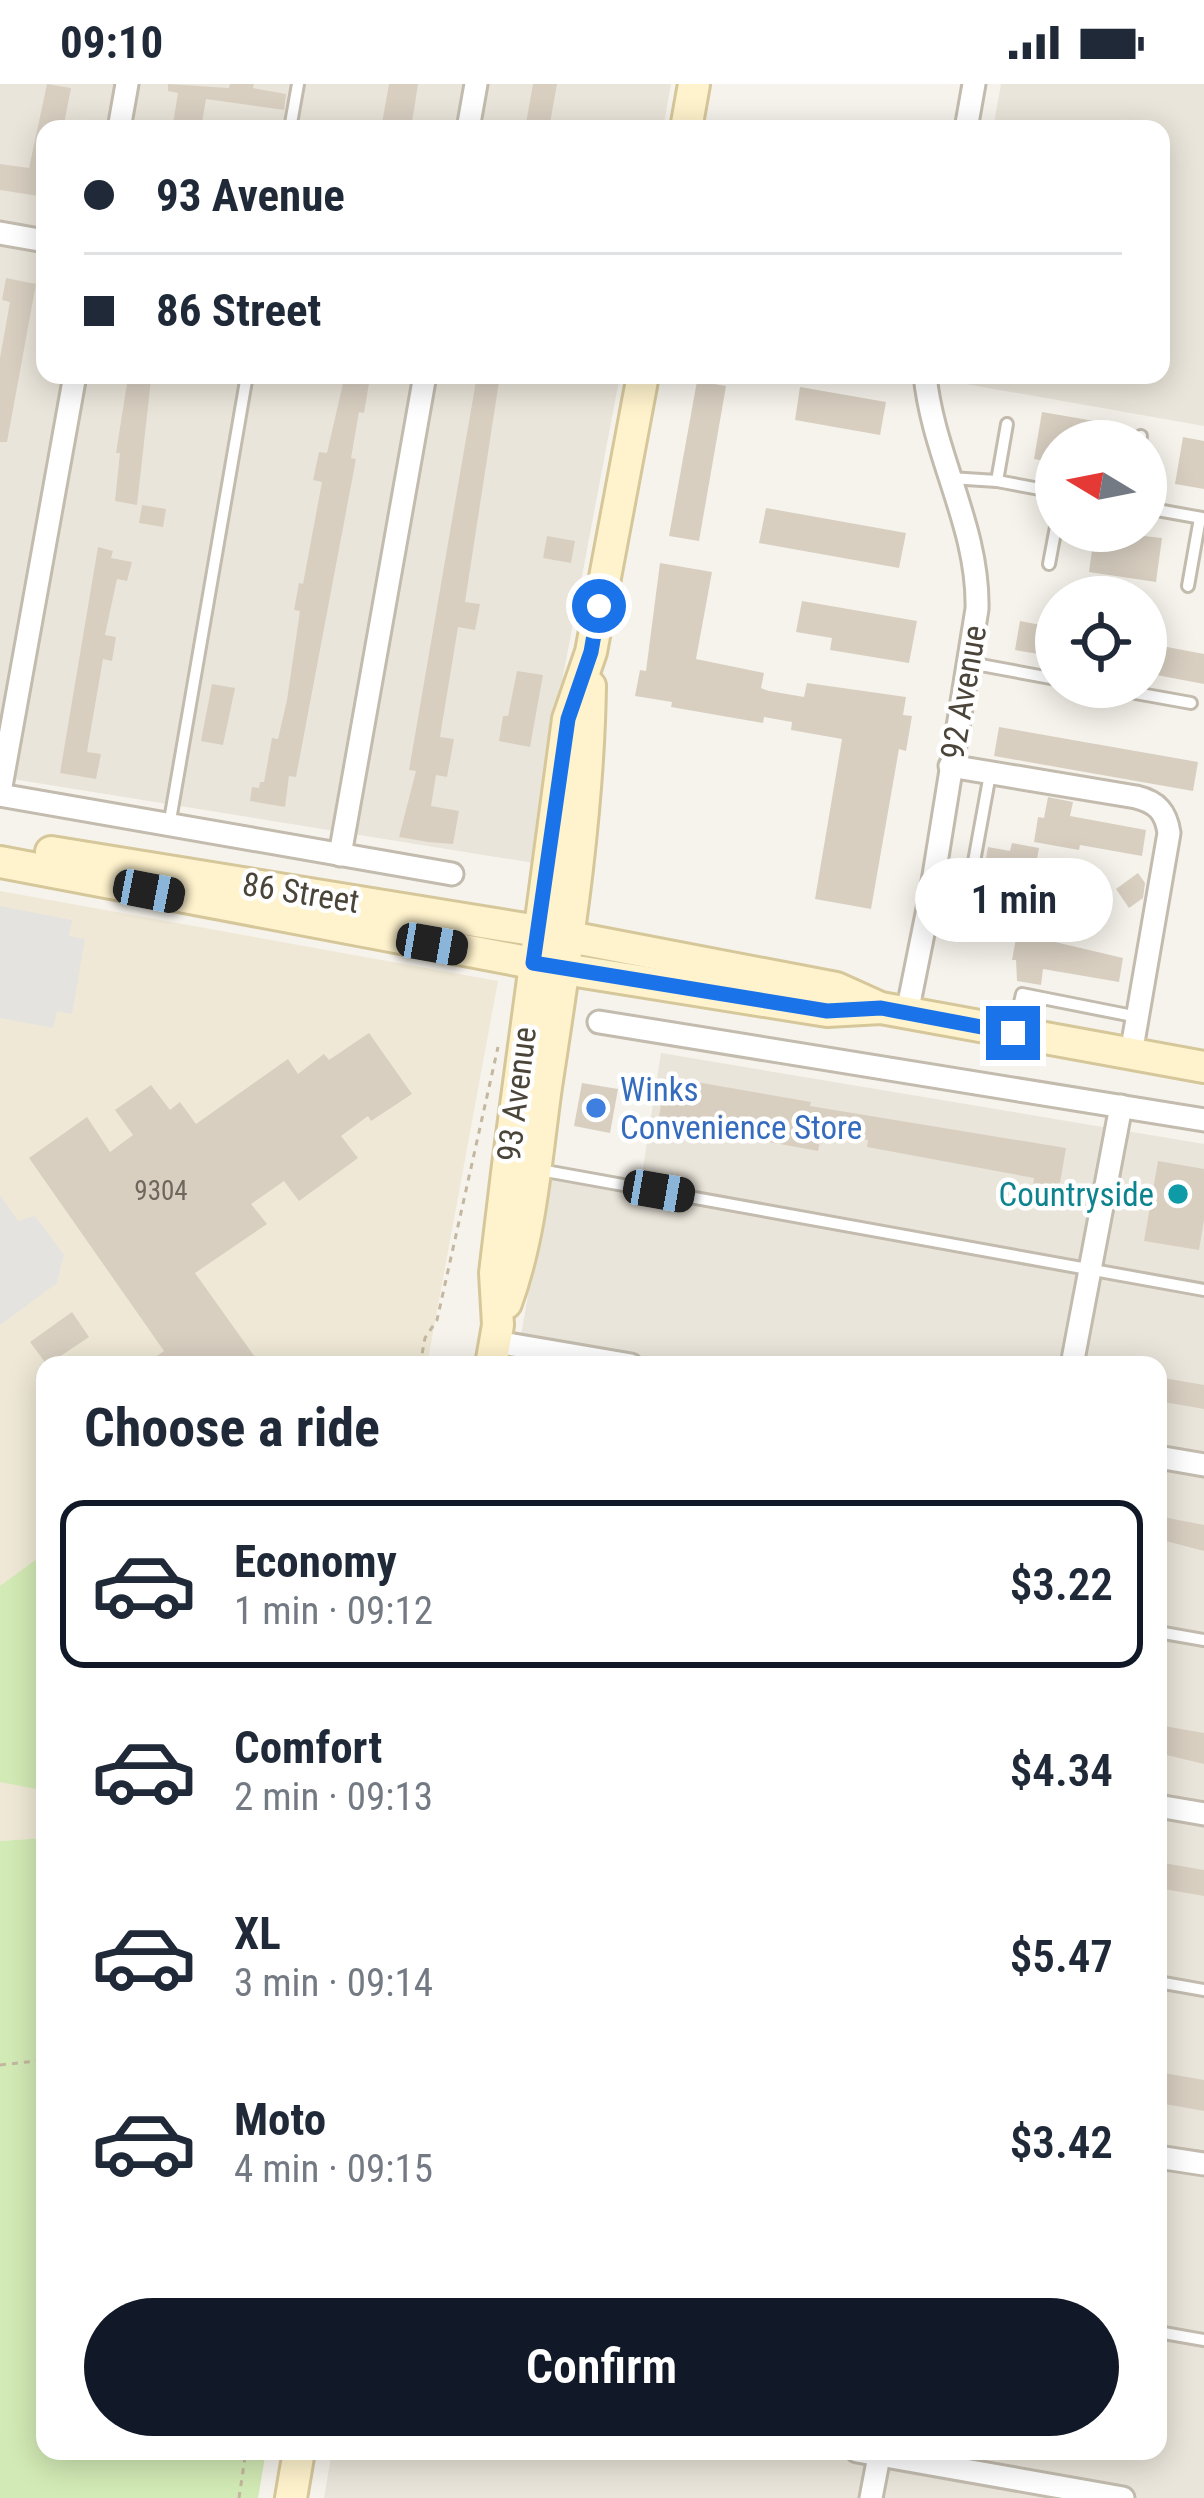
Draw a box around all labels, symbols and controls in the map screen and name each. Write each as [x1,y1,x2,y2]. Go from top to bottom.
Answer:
text: 09:10 [60,16,163,69]
text: 93 Avenue [156,169,345,222]
text: 86 Street [156,284,321,337]
north arrow [1035,420,1167,552]
map controls [1035,420,1167,708]
button: locate [1035,576,1167,708]
route start [572,579,626,633]
street label: 92 Avenue [933,622,994,762]
callout: 1 min [914,859,1112,943]
street label: 86 Street [240,864,362,921]
car [110,866,188,916]
text: 1 min [971,877,1057,923]
car [393,920,471,968]
route end [986,1006,1040,1060]
street label: 93 Avenue [489,1025,544,1164]
place label: Winks Convenience Store [620,1070,862,1147]
marker: Winks Convenience Store [583,1095,609,1121]
car [620,1167,698,1215]
house number: 9304 [134,1175,188,1207]
place label: Countryside [998,1175,1154,1214]
marker: Countryside [1165,1181,1191,1207]
text: Choose a ride [84,1396,380,1459]
icon: car [90,1530,198,1638]
text: Economy [234,1535,397,1588]
text: $3.22 [1010,1558,1113,1611]
text: 1 min · 09:12 [234,1588,433,1634]
icon: car [90,1716,198,1824]
text: Comfort [234,1721,382,1774]
text: $4.34 [1010,1744,1113,1797]
text: 2 min · 09:13 [234,1774,433,1820]
icon: car [90,1902,198,2010]
text: XL [234,1907,281,1960]
text: $5.47 [1010,1930,1113,1983]
text: 3 min · 09:14 [234,1960,433,2006]
icon: car [90,2088,198,2196]
text: Moto [234,2093,326,2146]
text: $3.42 [1010,2116,1113,2169]
text: 4 min · 09:15 [234,2146,433,2192]
button: Confirm [84,2298,1119,2436]

